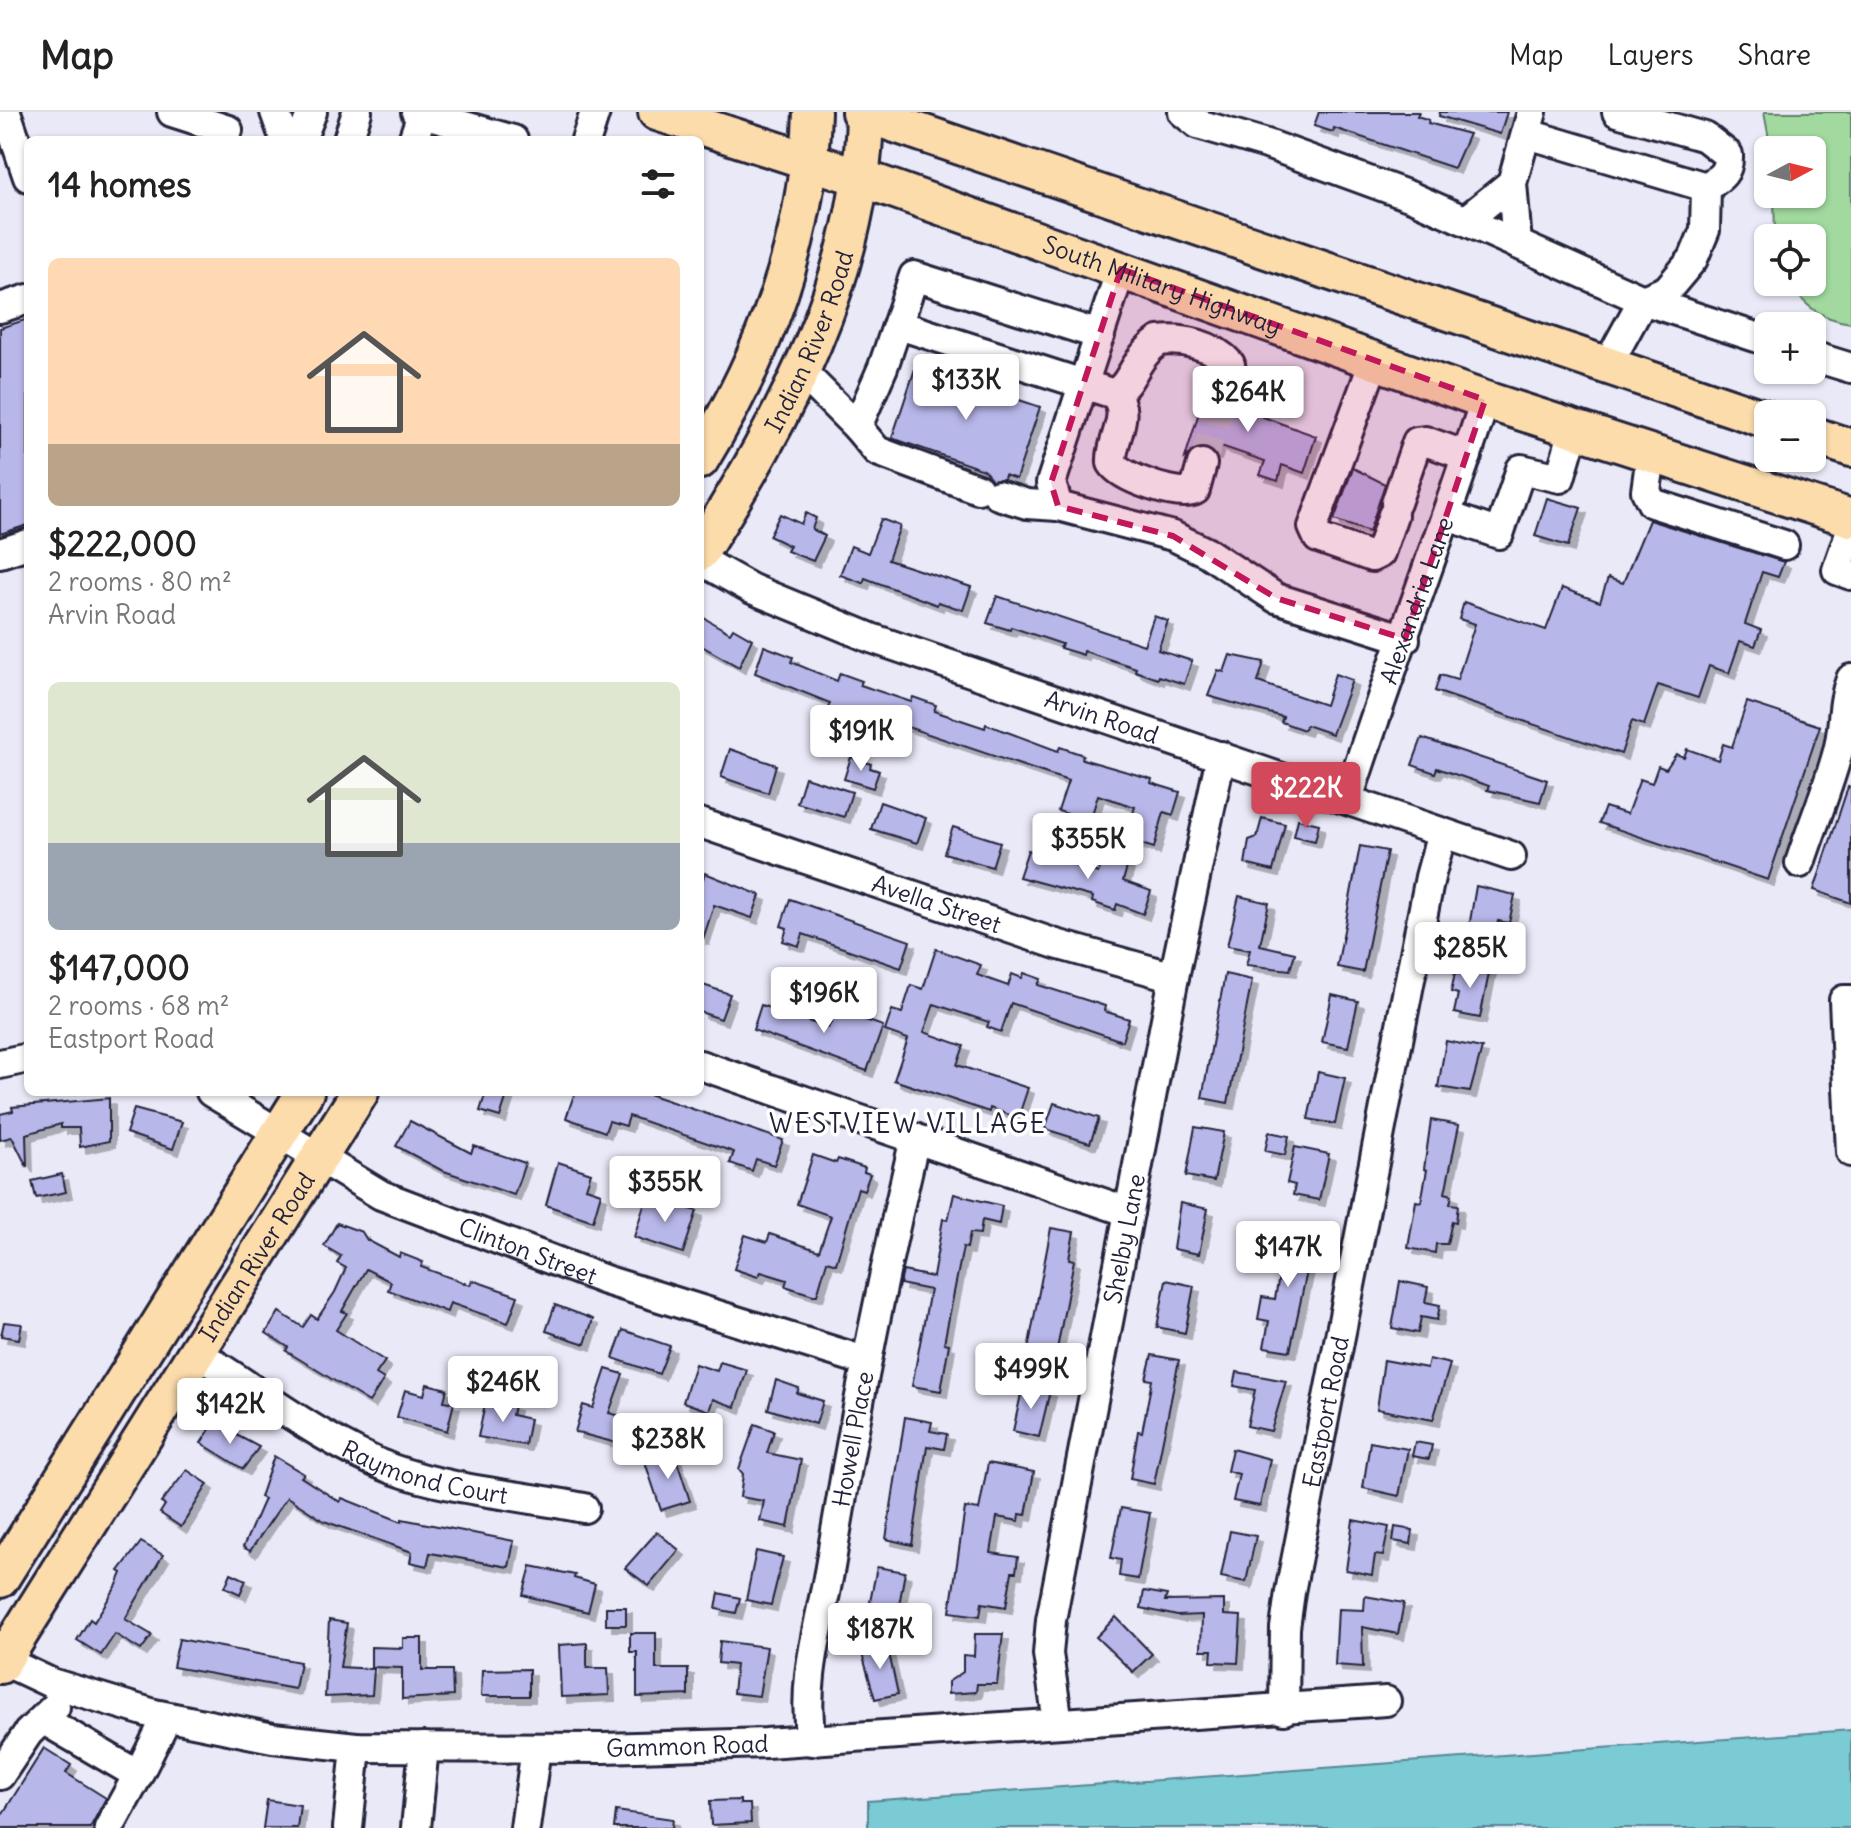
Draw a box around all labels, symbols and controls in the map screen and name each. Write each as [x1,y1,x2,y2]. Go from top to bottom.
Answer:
text: Map [40,32,114,79]
text: Map [1509,37,1564,73]
text: Layers [1608,37,1694,73]
text: Share [1738,37,1811,73]
north arrow [1754,136,1826,208]
map controls [1754,136,1826,472]
icon: filters [636,162,680,206]
text: 14 homes [48,163,192,206]
button: locate [1754,224,1826,296]
street label: South Military Highway [1039,229,1285,341]
street label: Indian River Road [758,247,859,437]
icon: home [292,310,436,454]
button: + [1754,312,1826,384]
pin: $133K [910,354,1022,422]
text: $133K [931,363,1001,396]
pin: $264K [1192,366,1304,434]
text: $264K [1211,375,1285,408]
button: − [1754,400,1826,472]
street label: Alexandria Lane [1373,513,1459,688]
text: $222,000 [48,522,197,565]
text: 2 rooms · 80 m² [48,565,232,598]
text: Arvin Road [48,598,176,631]
street label: Arvin Road [1041,683,1163,750]
pin: $191K [805,705,917,773]
text: $191K [828,714,894,747]
icon: home [292,734,436,878]
pin: $222K [1250,762,1362,830]
text: $222K [1269,771,1343,804]
pin: $355K [1032,813,1144,881]
text: $355K [1050,822,1126,855]
street label: Avella Street [868,868,1005,939]
pin: $285K [1414,922,1526,990]
text: $285K [1433,931,1507,964]
text: $147,000 [48,946,190,989]
pin: $196K [768,967,880,1035]
text: $196K [789,976,859,1009]
text: 2 rooms · 68 m² [48,989,230,1022]
text: Eastport Road [48,1022,214,1055]
district label: WESTVIEW VILLAGE [769,1107,1047,1140]
pin: $355K [609,1156,721,1224]
text: $355K [627,1165,703,1198]
street label: Indian River Road [192,1167,321,1347]
street label: Shelby Lane [1097,1171,1151,1306]
street label: Clinton Street [455,1211,601,1291]
pin: $147K [1232,1221,1344,1289]
text: $147K [1254,1230,1322,1263]
street label: Eastport Road [1296,1334,1355,1490]
pin: $499K [975,1343,1087,1411]
text: $499K [993,1352,1069,1385]
pin: $246K [447,1356,559,1424]
text: $246K [466,1365,540,1398]
street label: Howell Place [825,1369,880,1509]
pin: $142K [174,1378,286,1446]
text: $142K [195,1387,265,1420]
pin: $238K [612,1413,724,1481]
text: $238K [631,1422,705,1455]
street label: Raymond Court [337,1433,510,1510]
pin: $187K [824,1603,936,1671]
text: $187K [846,1612,914,1645]
street label: Gammon Road [605,1728,769,1763]

